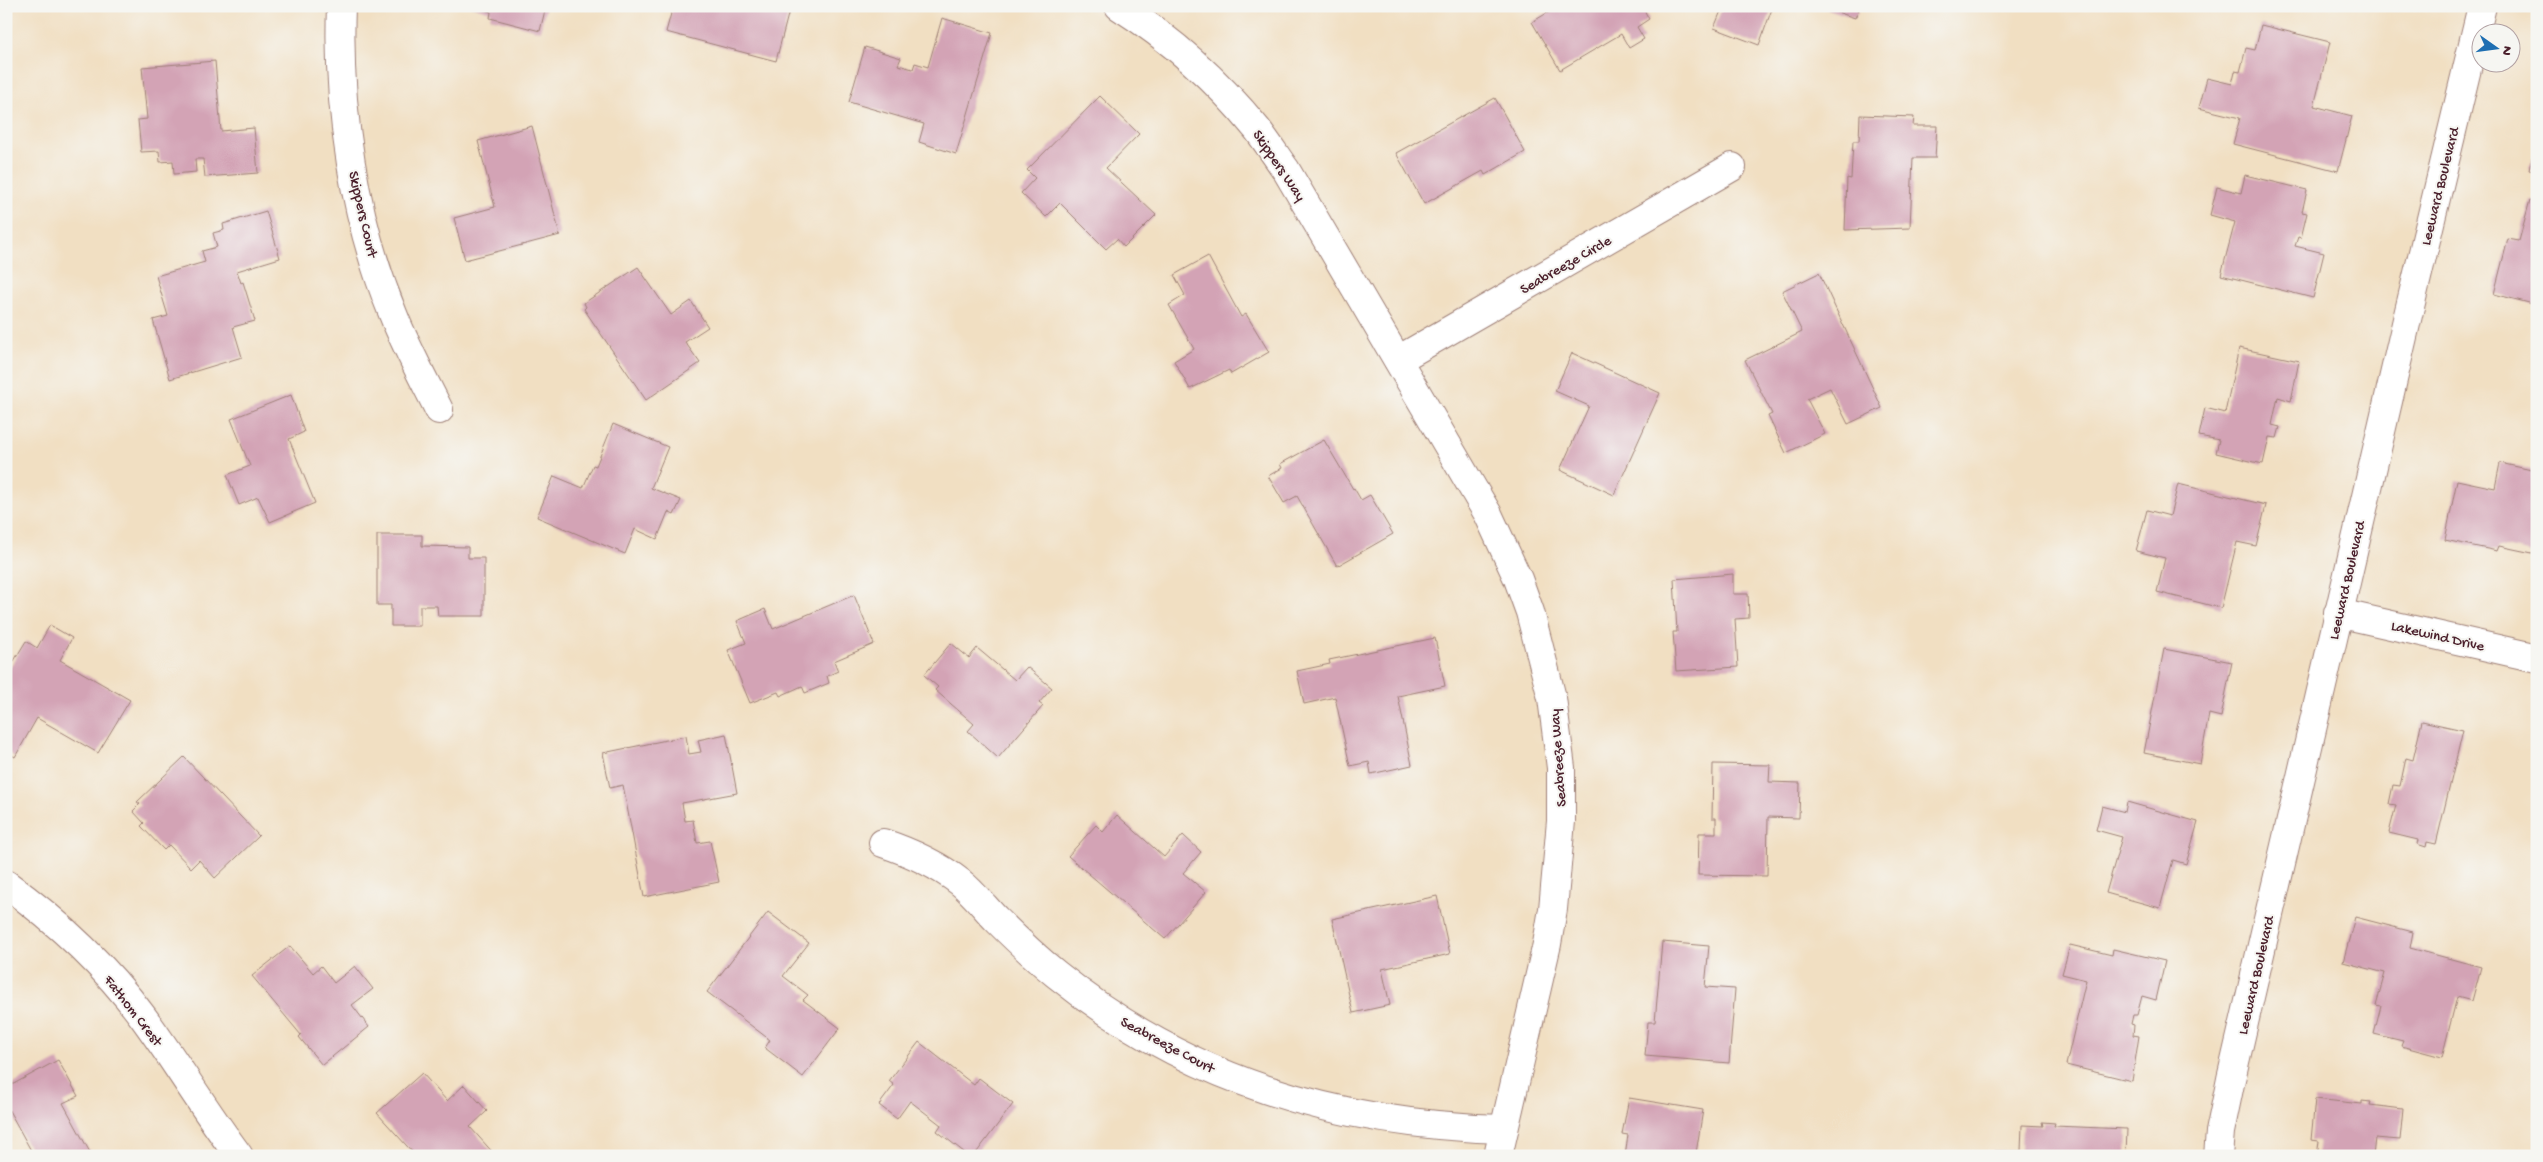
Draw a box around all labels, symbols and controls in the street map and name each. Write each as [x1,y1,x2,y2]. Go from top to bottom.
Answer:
north arrow [2470,22,2520,72]
text: N [2497,44,2516,57]
street label: Leeward Boulevard [2418,124,2465,247]
street label: Skippers Way [1248,127,1309,206]
street label: Skippers Court [343,169,381,261]
street label: Seabreeze Circle [1517,232,1615,299]
street label: Leeward Boulevard [2326,518,2371,642]
street label: Lakewind Drive [2389,617,2486,656]
street label: Seabreeze Way [1547,708,1571,807]
street label: Leeward Boulevard [2235,913,2280,1037]
street label: Fathom Crest [99,971,167,1052]
street label: Seabreeze Court [1117,1013,1219,1079]

